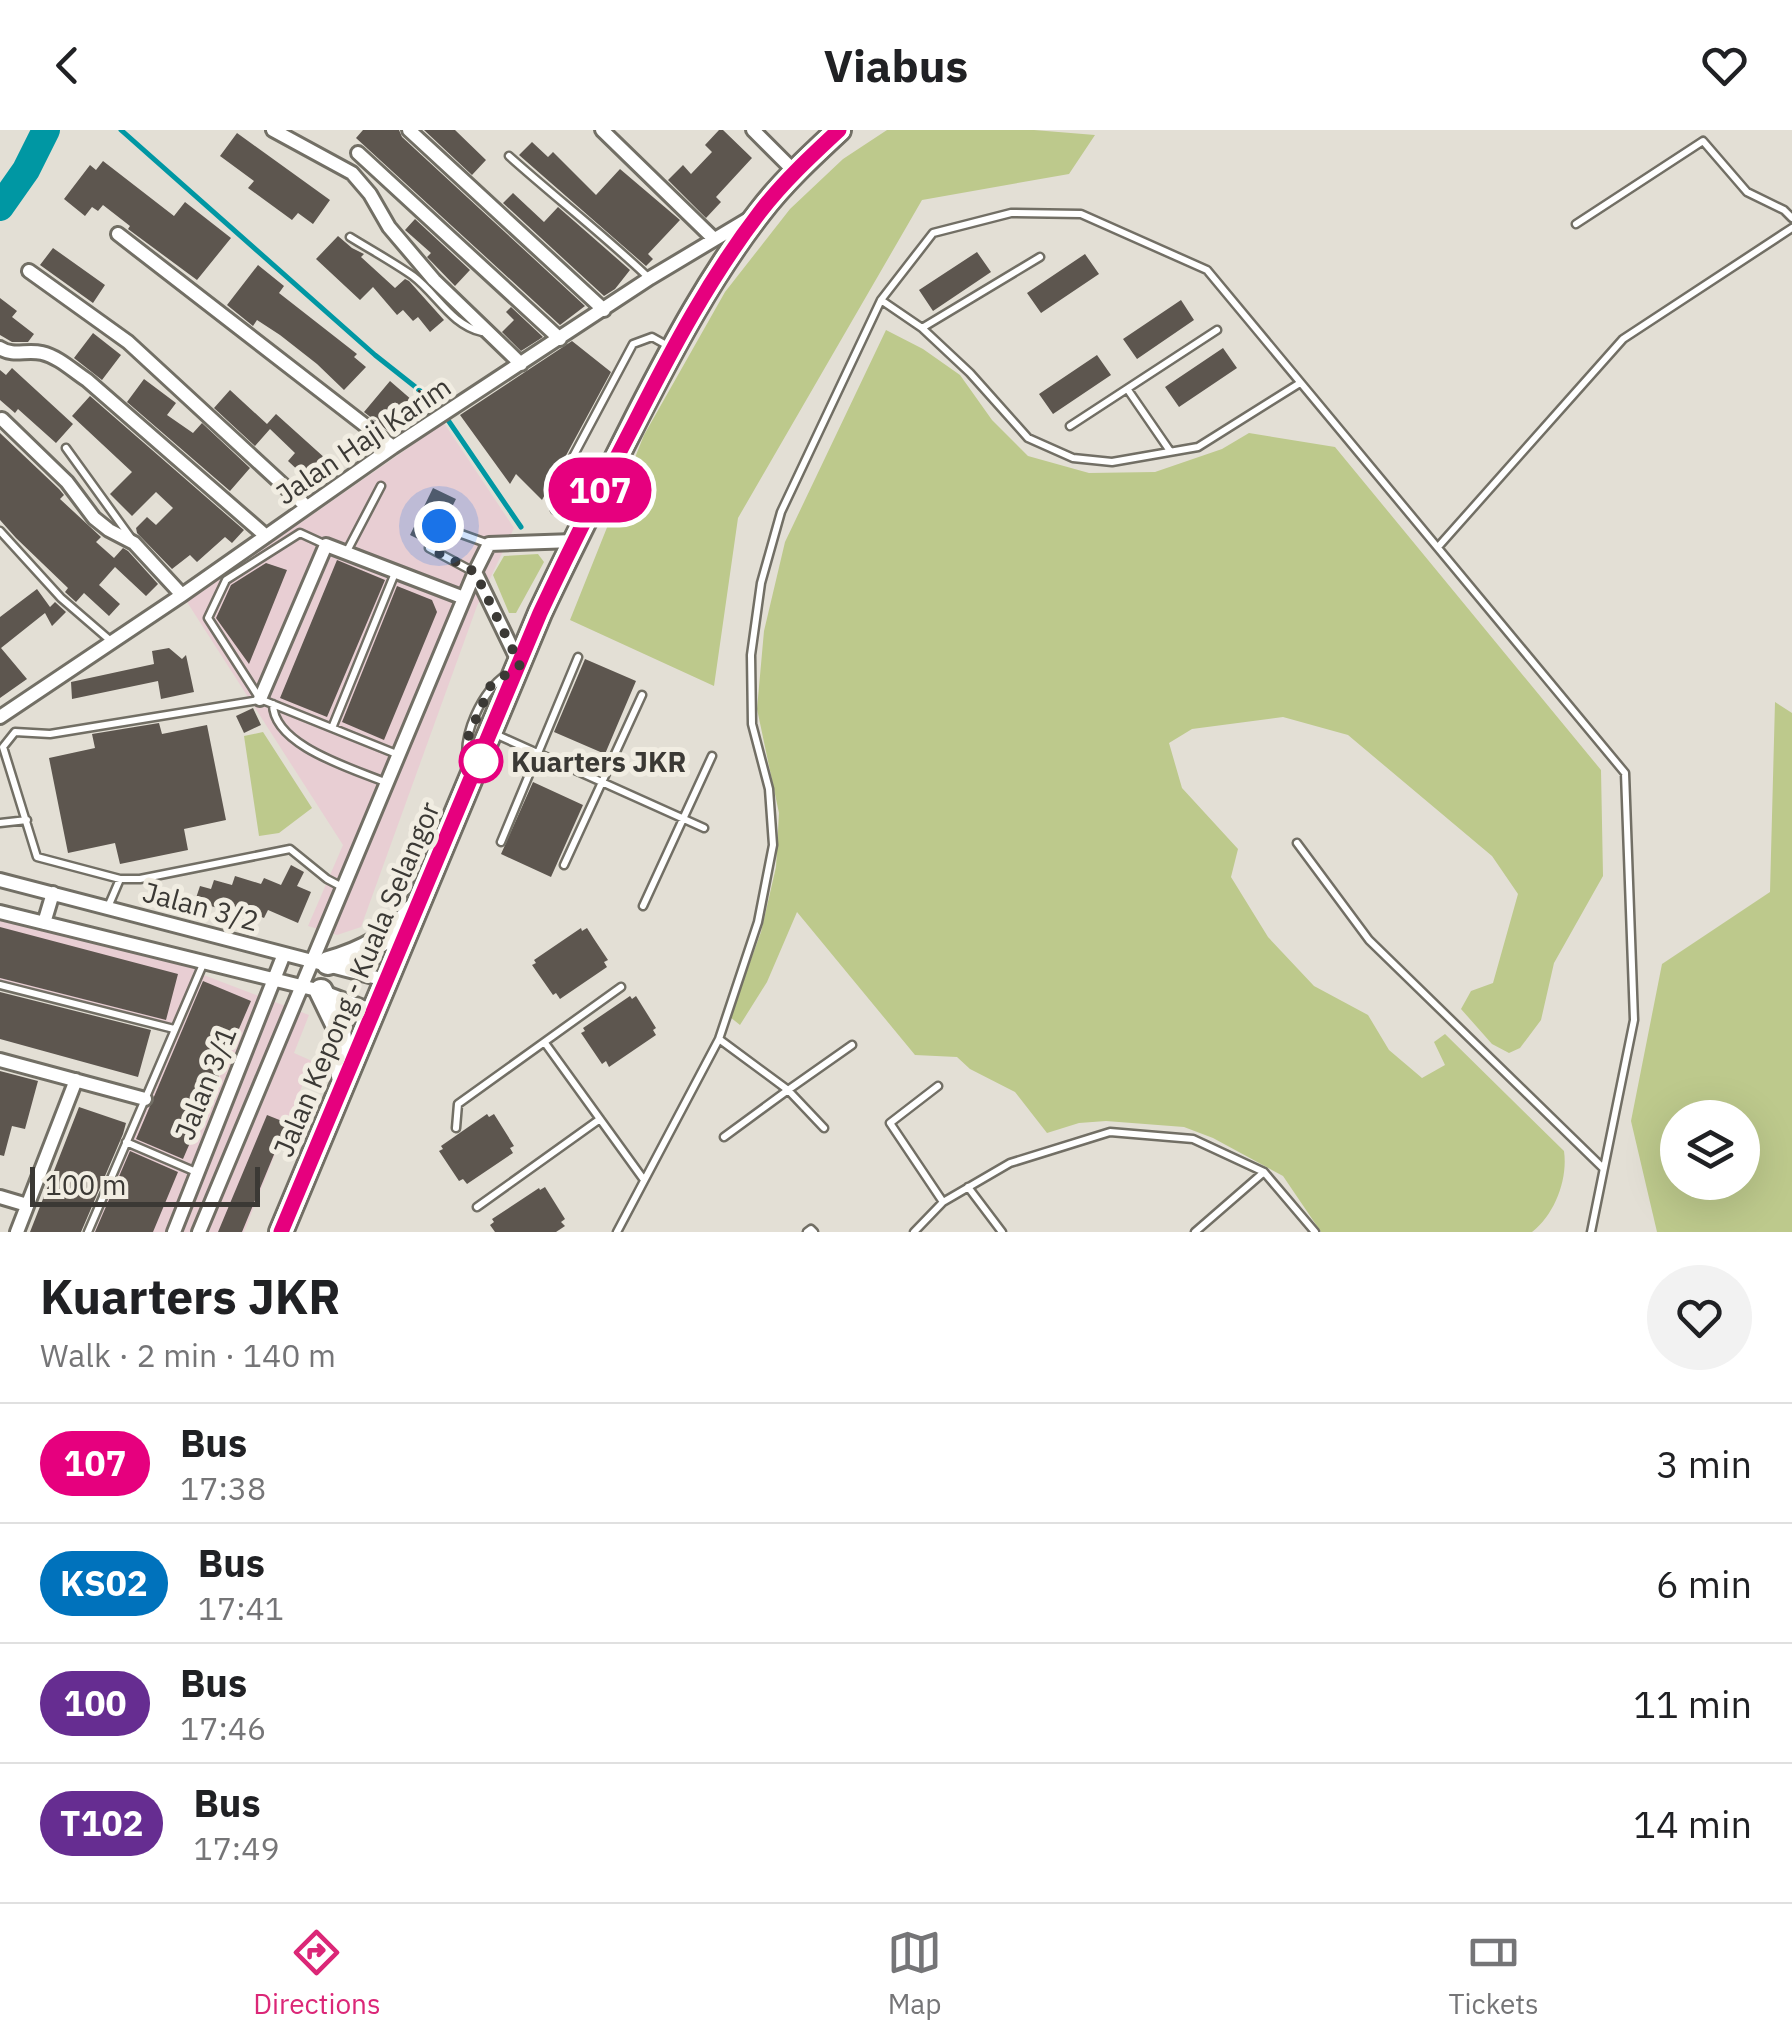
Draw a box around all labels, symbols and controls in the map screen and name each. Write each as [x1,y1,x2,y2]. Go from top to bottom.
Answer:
text: Viabus [824,36,968,94]
icon: back [40,38,95,93]
icon: heart [1697,38,1752,93]
street label: Jalan Haji Karim [268,368,458,512]
line badge: 107 [542,458,658,522]
text: 107 [568,467,632,513]
your location [414,501,464,551]
marker: Kuarters JKR [460,740,502,782]
place label: Kuarters JKR [511,743,686,780]
street label: Jalan Kepong - Kuala Selangor [264,796,448,1162]
street label: Jalan 3/2 [139,873,263,939]
street label: Jalan 3/1 [166,1021,244,1145]
map controls [1660,1100,1760,1200]
button: layers [1660,1100,1760,1200]
scale bar [30,1162,260,1206]
text: 100 m [45,1166,126,1203]
text: Kuarters JKR [40,1265,341,1327]
button: heart [1647,1265,1752,1370]
text: Walk · 2 min · 140 m [40,1334,336,1376]
text: Bus [180,1418,247,1467]
text: 3 min [1656,1439,1752,1488]
text: 107 [63,1440,127,1486]
text: 17:38 [180,1467,266,1509]
text: Bus [198,1538,265,1587]
text: 6 min [1656,1559,1752,1608]
text: KS02 [60,1560,148,1606]
text: 17:41 [198,1587,284,1629]
text: Bus [180,1658,247,1707]
text: 11 min [1633,1679,1752,1728]
text: 100 [63,1680,127,1726]
text: 17:46 [180,1707,266,1749]
text: Bus [193,1778,261,1827]
text: 14 min [1633,1799,1752,1848]
text: T102 [60,1800,143,1846]
text: 17:49 [193,1827,280,1869]
tab: Directions [253,1925,381,2022]
tab: Map [887,1925,942,2022]
tab: Tickets [1449,1925,1539,2022]

